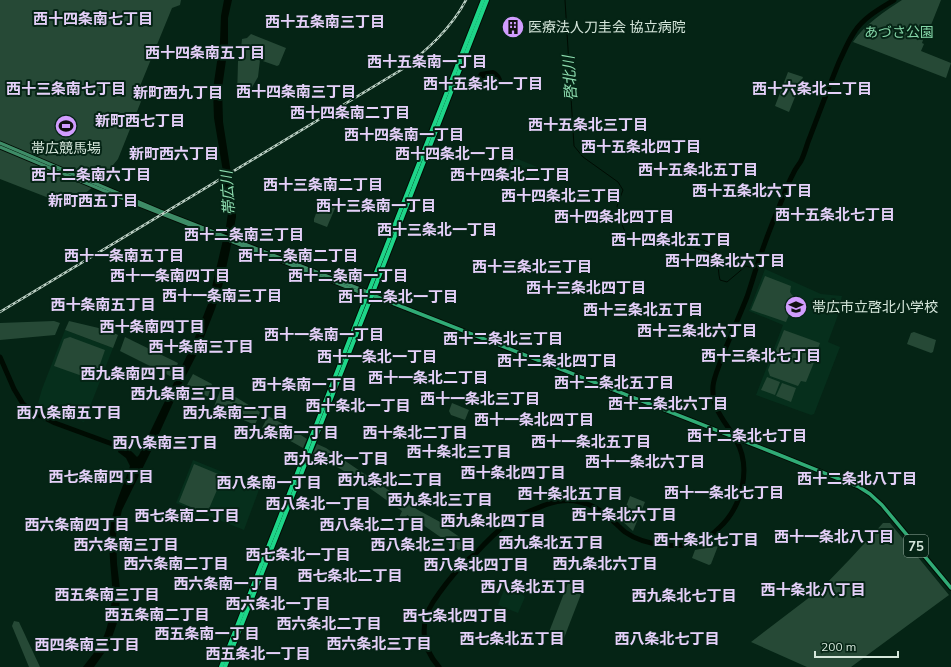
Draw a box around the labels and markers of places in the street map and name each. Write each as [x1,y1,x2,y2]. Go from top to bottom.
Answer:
building icon: 医療法人刀圭会 協立病院 [500,14,526,40]
place label: 医療法人刀圭会 協立病院 [528,18,686,36]
sports icon: 帯広競馬場 [53,113,79,139]
place label: 帯広競馬場 [31,139,101,157]
school or university icon: 帯広市立啓北小学校 [783,294,809,320]
place label: 帯広市立啓北小学校 [812,298,938,316]

